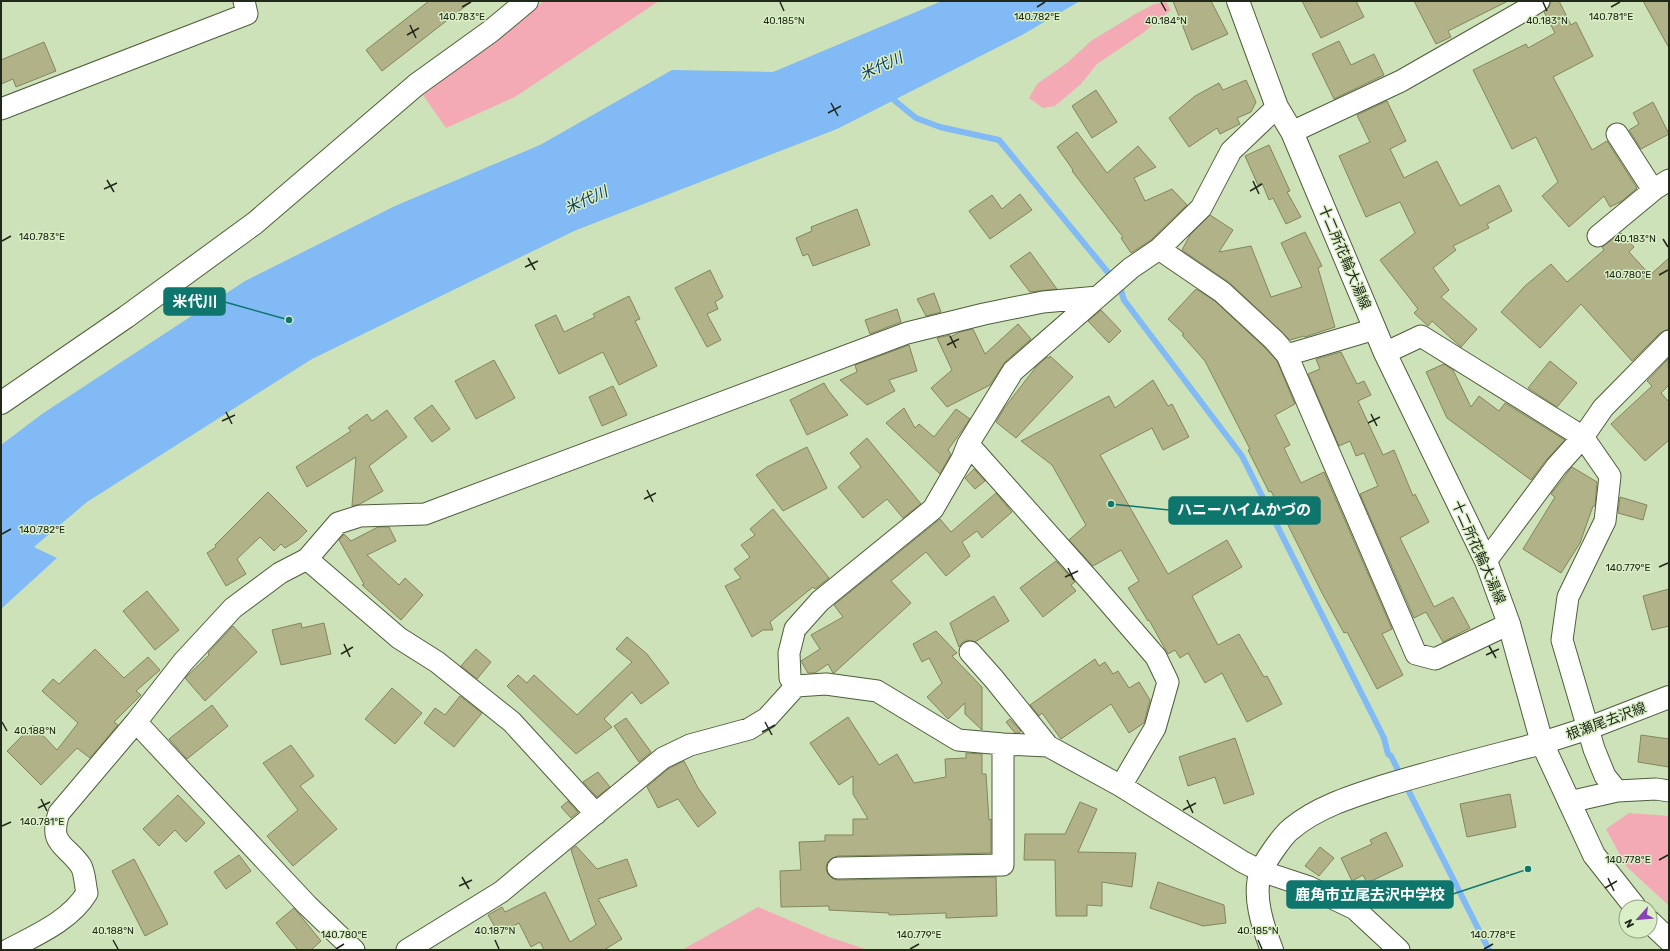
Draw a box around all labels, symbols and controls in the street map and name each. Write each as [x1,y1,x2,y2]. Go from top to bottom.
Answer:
text: 140.783°E [439,11,485,23]
text: 140.782°E [1014,11,1060,23]
text: 140.781°E [1589,11,1633,23]
text: 40.185°N [763,15,805,27]
text: 40.184°N [1145,15,1187,27]
text: 40.183°N [1526,15,1568,27]
water label: 米代川 [857,48,907,83]
water label: 米代川 [562,182,612,217]
street label: 十二所花輪大湯線 [1315,202,1374,312]
text: 140.783°E [19,231,65,243]
text: 40.183°N [1614,233,1656,245]
text: 140.780°E [1605,269,1651,281]
callout: 米代川 [164,288,225,315]
text: 米代川 [172,293,218,311]
callout: ハニーハイムかづの [1169,497,1320,524]
street label: 十二所花輪大湯線 [1448,498,1509,607]
text: ハニーハイムかづの [1177,501,1311,519]
text: 140.782°E [19,524,65,536]
text: 140.779°E [1605,562,1651,574]
street label: 根瀬尾去沢線 [1564,699,1649,744]
text: 40.188°N [14,725,56,737]
text: 140.781°E [20,816,64,828]
text: 140.778°E [1605,854,1651,866]
callout: 鹿角市立尾去沢中学校 [1287,881,1453,908]
text: 鹿角市立尾去沢中学校 [1295,886,1445,904]
north arrow [1618,899,1658,939]
text: N [1622,917,1637,930]
text: 40.188°N [92,925,134,937]
text: 40.187°N [475,925,515,937]
text: 40.185°N [1237,925,1279,937]
text: 140.780°E [321,929,367,941]
text: 140.779°E [896,929,942,941]
text: 140.778°E [1470,929,1516,941]

